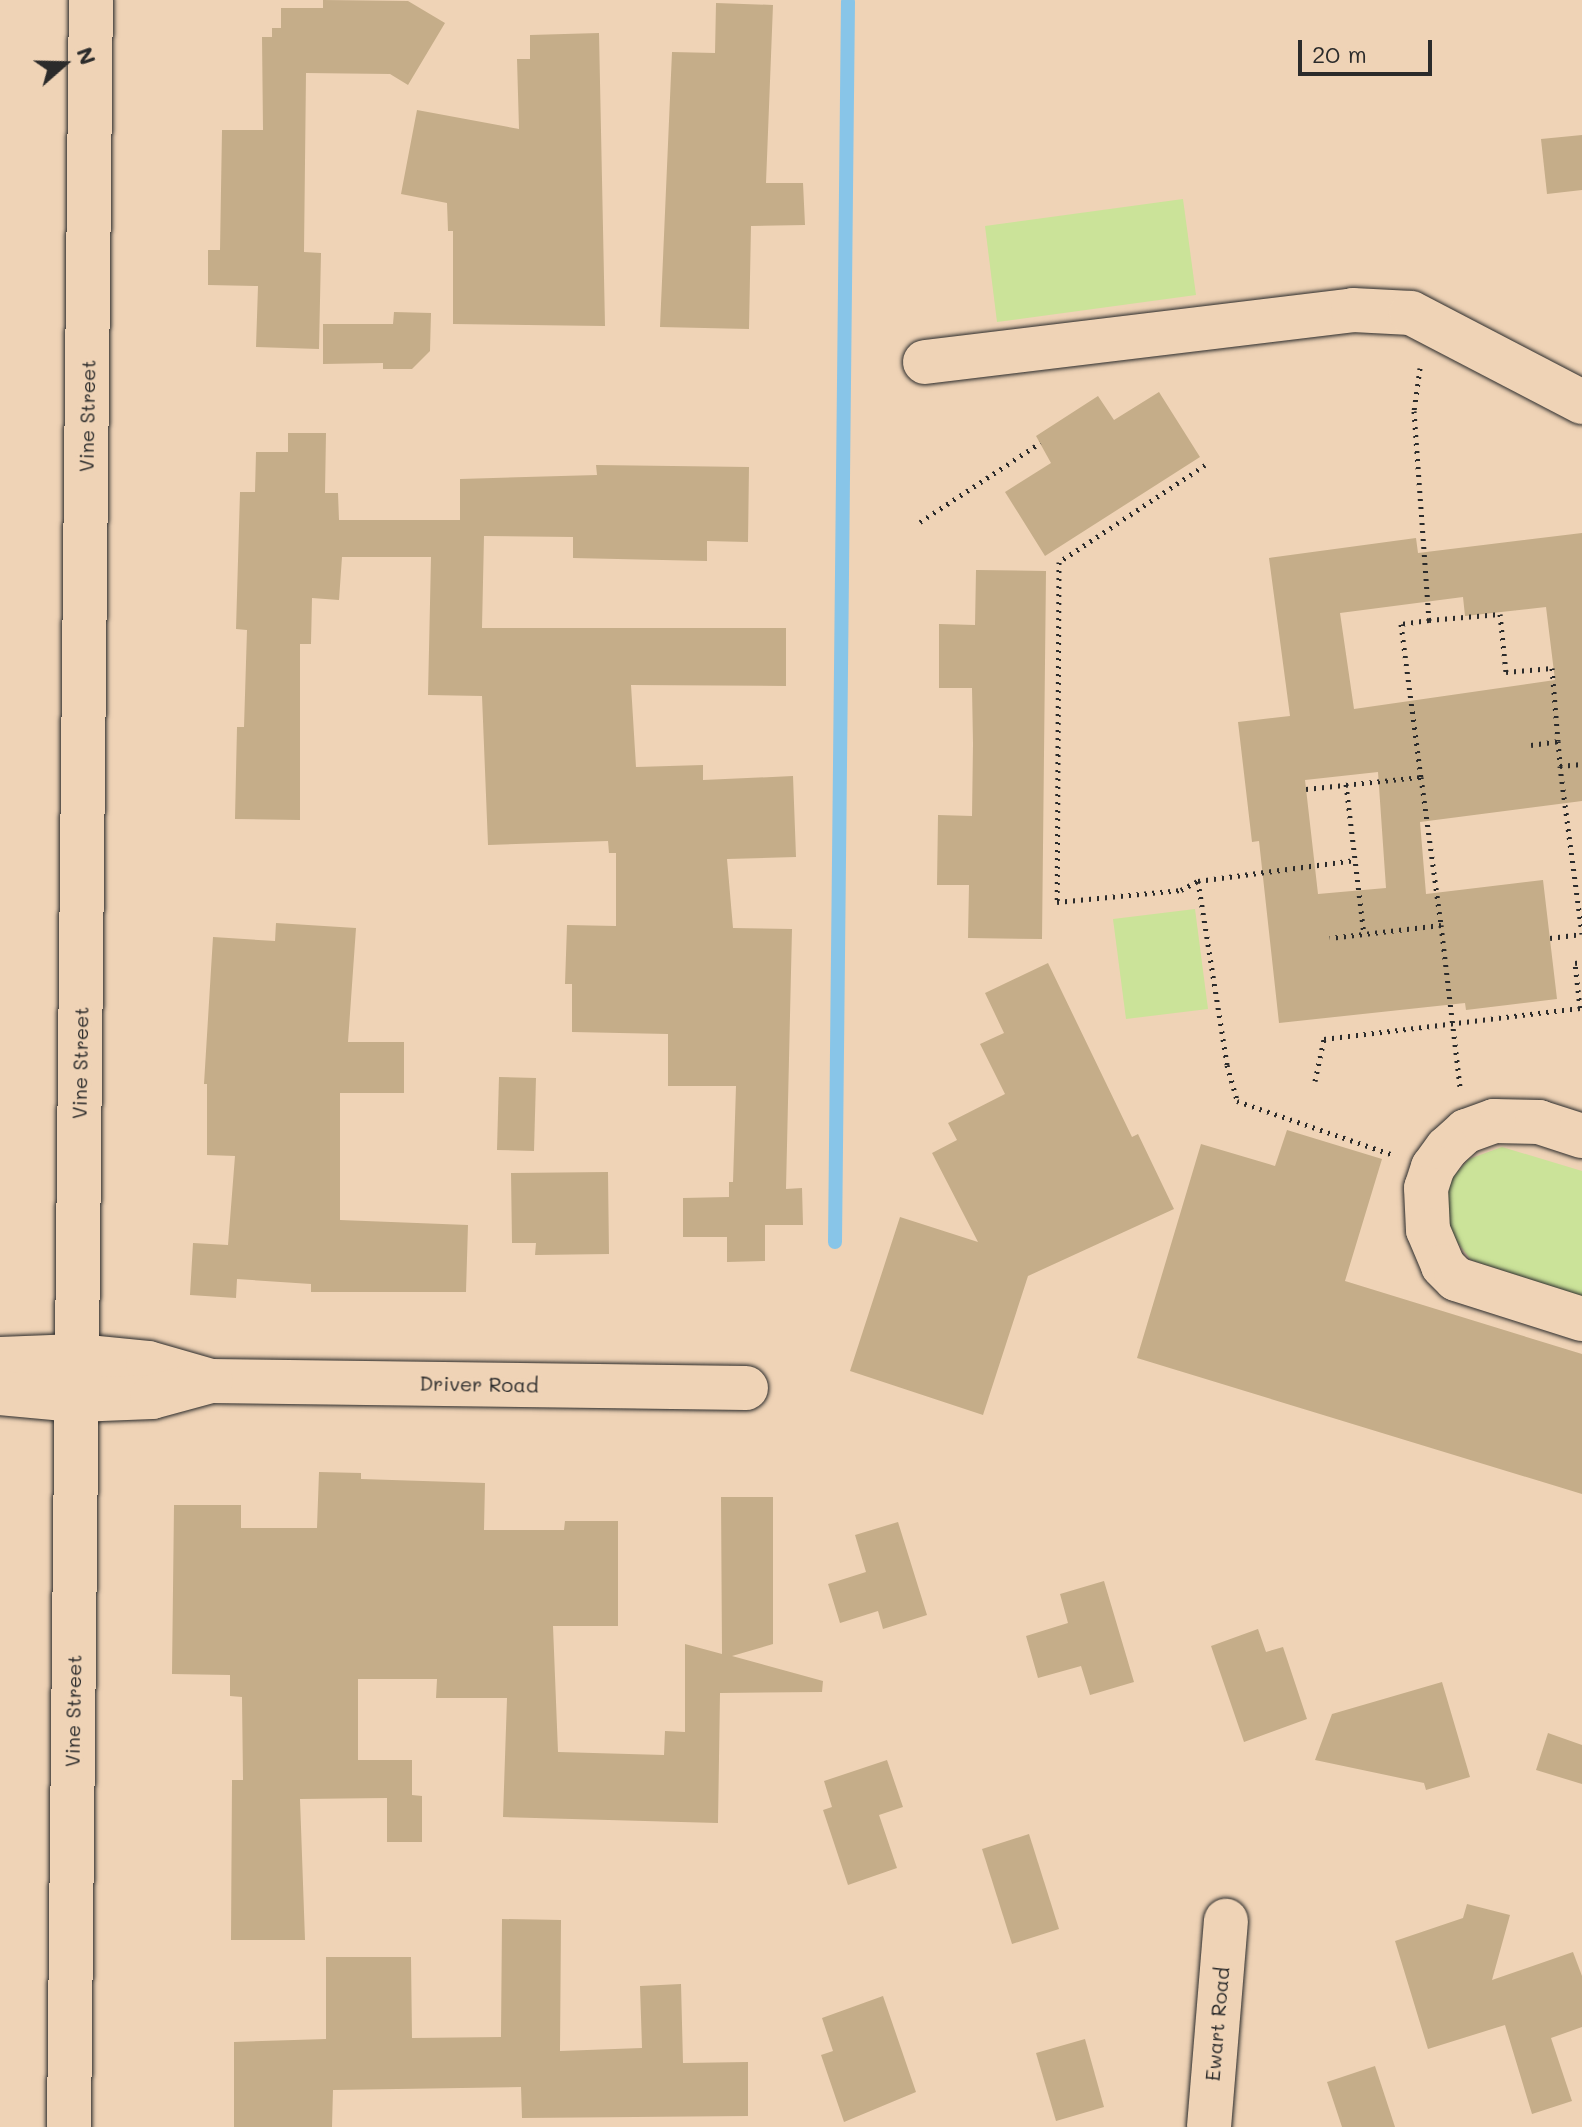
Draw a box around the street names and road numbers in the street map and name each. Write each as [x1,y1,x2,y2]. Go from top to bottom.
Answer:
street label: Vine Street [74,360,100,472]
street label: Vine Street [67,1007,93,1119]
street label: Driver Road [419,1371,539,1397]
street label: Vine Street [60,1655,86,1767]
street label: Ewart Road [1200,1966,1234,2082]

